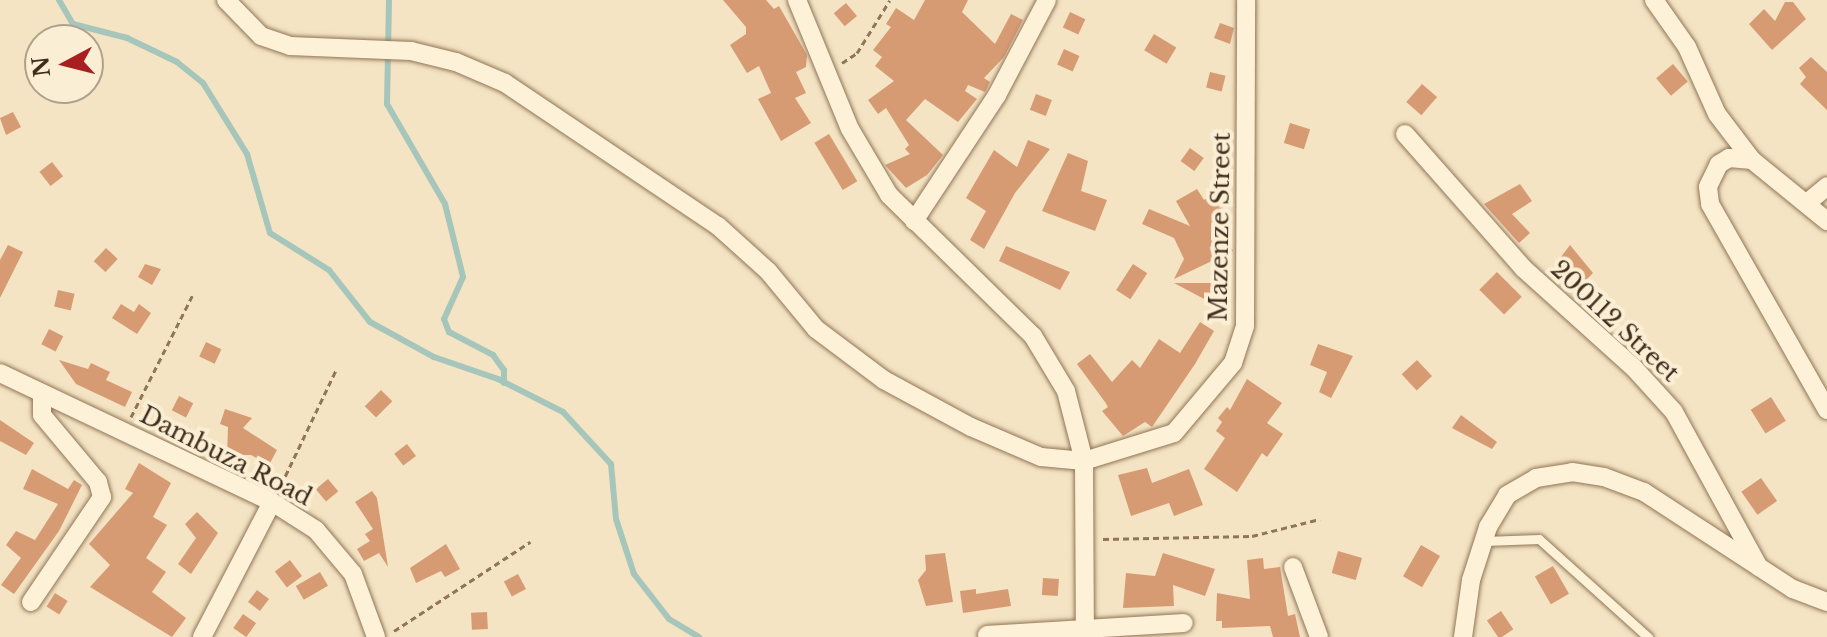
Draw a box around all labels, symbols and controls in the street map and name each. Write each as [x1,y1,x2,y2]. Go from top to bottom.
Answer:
north arrow [24,24,104,104]
text: N [27,55,56,79]
street label: Mazenze Street [1204,132,1236,322]
street label: 200112 Street [1545,254,1685,388]
street label: Dambuza Road [135,400,317,512]

